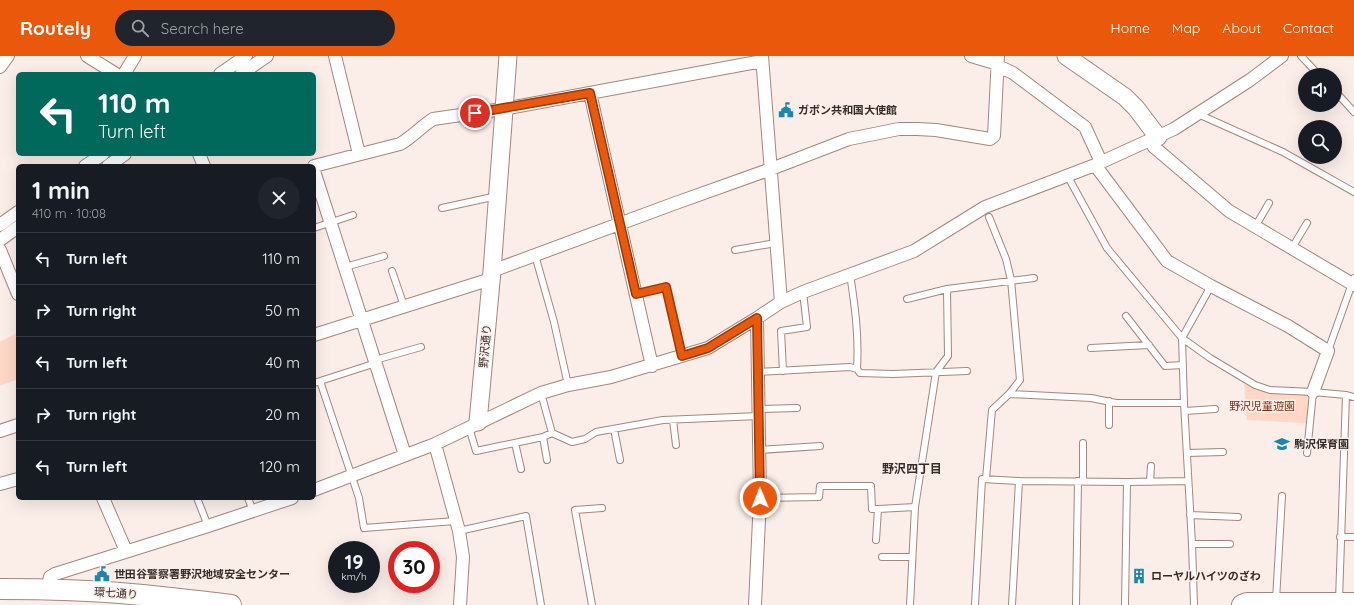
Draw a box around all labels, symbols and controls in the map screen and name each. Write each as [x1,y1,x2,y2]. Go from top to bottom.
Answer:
search box [115,10,395,46]
text: Routely [20,16,91,40]
icon: search [129,17,151,39]
text: Search here [161,19,244,38]
text: Home [1111,19,1150,37]
text: Map [1172,19,1200,37]
text: About [1222,19,1261,37]
text: Contact [1283,19,1334,37]
map controls [1298,68,1342,164]
button: sound [1298,68,1342,112]
text: 110 m [98,85,171,120]
icon: left [32,88,84,140]
pin [458,96,492,130]
public building icon: ガボン共和国大使館 [777,101,795,119]
icon: arrive [464,102,486,124]
place label: ガボン共和国大使館 [798,103,897,117]
text: Turn left [98,120,166,143]
button: search [1298,120,1342,164]
text: 1 min [32,175,90,205]
button: close [258,177,300,219]
text: 410 m · 10:08 [32,205,106,221]
icon: left [32,248,54,270]
text: Turn left [66,249,128,268]
text: 110 m [262,249,300,268]
icon: right [32,300,54,322]
text: Turn right [66,301,137,320]
text: 50 m [265,301,300,320]
street label: 野沢通り [476,323,494,369]
icon: left [32,352,54,374]
text: Turn left [66,353,128,372]
text: 40 m [265,353,300,372]
park label: 野沢児童遊園 [1229,399,1295,413]
icon: right [32,404,54,426]
text: Turn right [66,405,137,424]
text: 20 m [265,405,300,424]
school or university icon: 駒沢保育園 [1273,435,1291,453]
place label: 駒沢保育園 [1294,437,1349,451]
icon: left [32,456,54,478]
text: Turn left [66,457,128,476]
text: 120 m [259,457,300,476]
district label: 野沢四丁目 [882,461,942,476]
position arrow [739,477,781,519]
speed limit sign: 30 [388,541,440,593]
text: 19 [344,549,364,574]
public building icon: 世田谷警察署野沢地域安全センター [93,565,111,583]
place label: 世田谷警察署野沢地域安全センター [114,567,290,581]
building icon: ローヤルハイツのざわ [1130,567,1148,585]
place label: ローヤルハイツのざわ [1151,569,1261,583]
text: km/h [341,570,367,583]
street label: 環七通り [94,584,138,602]

